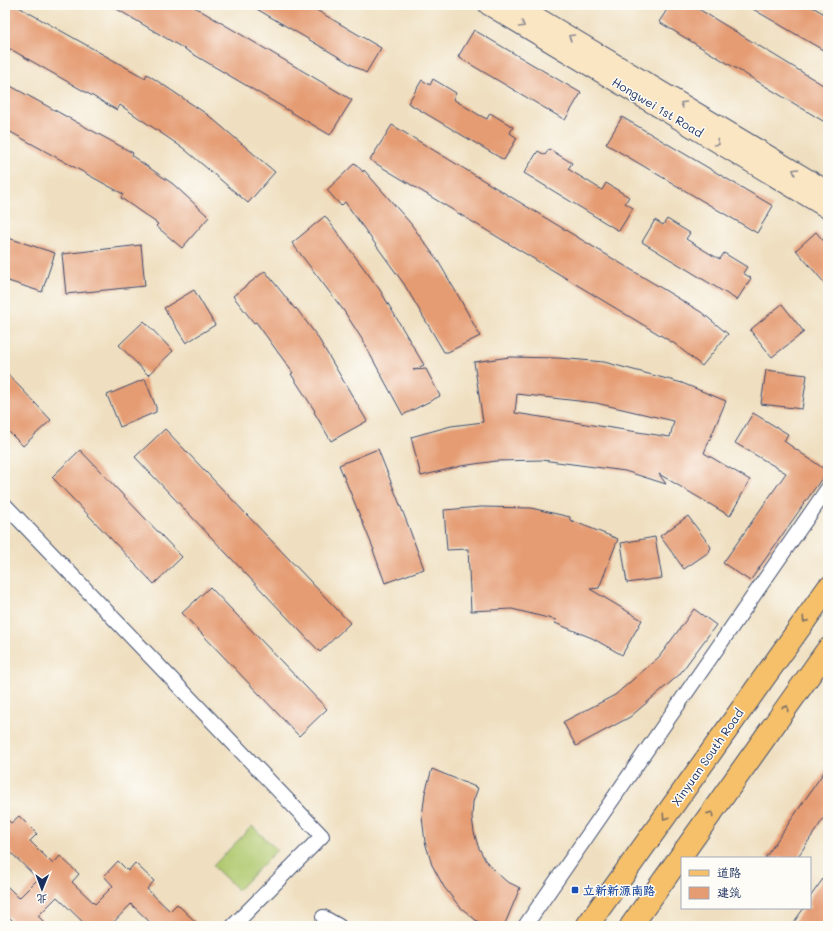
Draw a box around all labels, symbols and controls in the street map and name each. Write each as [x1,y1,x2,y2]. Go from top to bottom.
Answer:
one-way arrow [518,20,525,28]
one-way arrow [568,35,575,42]
street label: Hongwei 1st Road [609,73,707,141]
one-way arrow [680,101,687,109]
one-way arrow [713,138,720,145]
one-way arrow [791,168,799,175]
one-way arrow [803,615,810,622]
street label: Xinyuan South Road [667,705,747,809]
one-way arrow [781,706,788,713]
one-way arrow [663,812,670,819]
one-way arrow [706,812,713,819]
legend [681,857,811,909]
text: 道路 [717,864,741,880]
north arrow [22,869,62,909]
place label: 立新新源南路 [583,882,655,898]
text: 建筑 [717,884,741,900]
marker: 立新新源南路 [570,885,580,895]
text: 北 [36,892,47,907]

